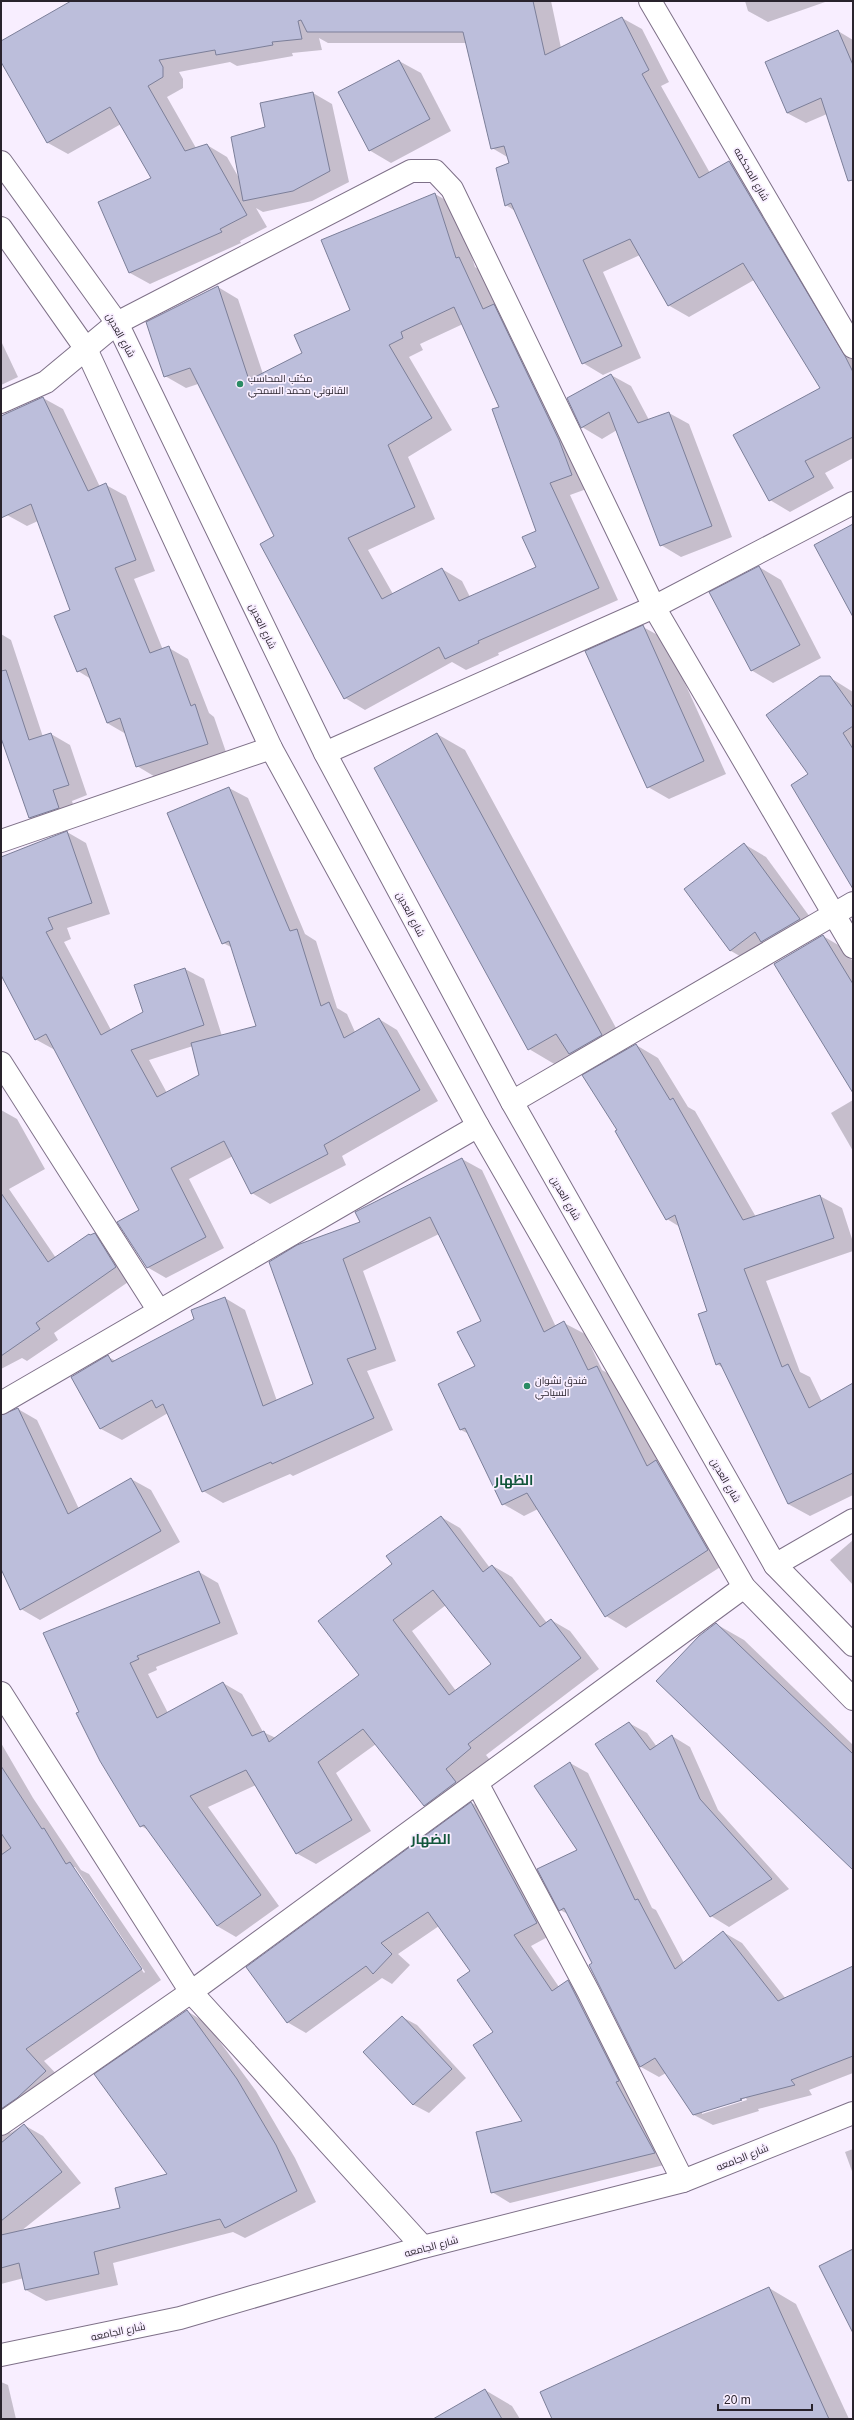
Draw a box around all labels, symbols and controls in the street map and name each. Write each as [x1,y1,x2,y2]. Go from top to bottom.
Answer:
street label: شارع المحكمه [731,146,771,203]
street label: شارع العدين [103,311,137,360]
place label: مكتب المحاسب القانوني محمد السمحي [248,373,349,398]
marker: مكتب المحاسب القانوني محمد السمحي [235,379,245,389]
street label: شارع العدين [246,602,278,651]
street label: شارع العدين [393,890,427,939]
street label: شارع العدين [548,1174,583,1223]
place label: فندق نشوان السياحي [535,1375,587,1400]
marker: فندق نشوان السياحي [522,1381,532,1391]
street label: شارع العدين [708,1456,743,1505]
district label: الظهار [494,1472,533,1489]
district label: الضهار [410,1831,451,1848]
street label: شارع الجامعه [715,2142,770,2174]
street label: شارع الجامعه [403,2234,459,2260]
street label: شارع الجامعه [90,2320,146,2344]
scale bar [718,2386,812,2412]
text: 20 m [724,2393,751,2407]

